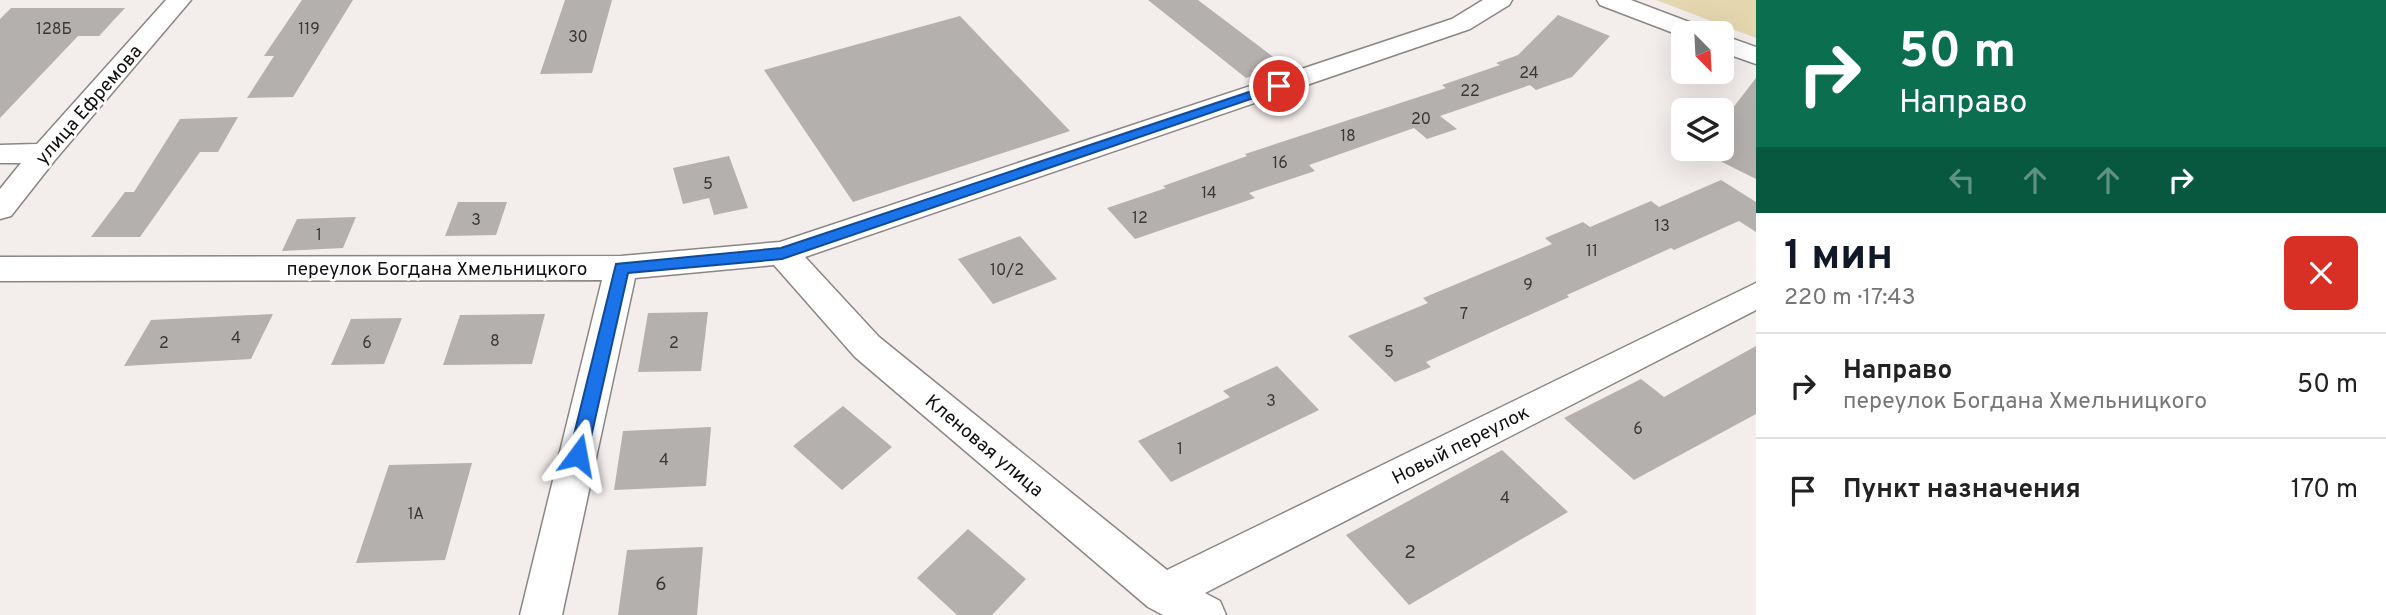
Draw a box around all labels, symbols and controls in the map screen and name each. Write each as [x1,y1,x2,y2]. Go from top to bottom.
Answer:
house number: 128Б [36,20,72,40]
house number: 119 [298,20,320,40]
north arrow [1671,21,1734,84]
map controls [1671,21,1734,161]
text: 50 m [1899,23,2016,85]
house number: 30 [568,28,588,48]
icon: right [1784,28,1875,119]
street label: улица Ефремова [31,40,148,170]
pin [1249,56,1309,116]
house number: 24 [1519,64,1539,84]
icon: arrive [1260,67,1298,105]
house number: 22 [1460,82,1480,102]
text: Направо [1899,84,2027,124]
button: layers [1671,98,1734,161]
house number: 20 [1411,110,1431,130]
house number: 18 [1340,127,1356,147]
house number: 16 [1272,154,1288,174]
icon: left [1943,161,1981,199]
icon: ahead [2016,161,2054,199]
icon: ahead [2089,161,2127,199]
icon: right [2162,161,2200,199]
house number: 5 [703,175,713,195]
house number: 14 [1201,184,1217,204]
house number: 12 [1132,209,1148,229]
house number: 3 [471,211,481,231]
house number: 13 [1654,217,1670,237]
house number: 1 [316,226,322,246]
text: 1 мин [1784,231,1893,284]
button: close [2284,236,2358,310]
house number: 11 [1586,242,1598,262]
street label: переулок Богдана Хмельницкого [287,258,587,282]
house number: 10/2 [990,261,1024,281]
house number: 9 [1523,276,1533,296]
text: 220 m · 17:43 [1784,284,1916,313]
house number: 7 [1460,305,1468,325]
house number: 4 [231,329,241,349]
house number: 8 [490,332,500,352]
house number: 2 [159,334,169,354]
house number: 6 [362,334,372,354]
house number: 2 [669,334,679,354]
house number: 5 [1384,343,1394,363]
text: Направо [1843,355,1952,388]
icon: right [1784,367,1822,405]
text: 50 m [2297,369,2358,402]
text: переулок Богдана Хмельницкого [1843,388,2207,417]
street label: Кленовая улица [920,390,1048,503]
house number: 3 [1266,392,1276,412]
street label: Новый переулок [1388,401,1534,491]
position arrow [541,418,615,492]
house number: 6 [1633,420,1643,440]
house number: 1 [1177,440,1183,460]
house number: 4 [659,451,669,471]
icon: arrive [1784,472,1822,510]
text: Пункт назначения [1843,474,2081,507]
text: 170 m [2291,474,2358,507]
house number: 4 [1500,489,1510,509]
house number: 1А [408,505,424,525]
house number: 2 [1404,541,1416,565]
house number: 6 [655,573,667,597]

